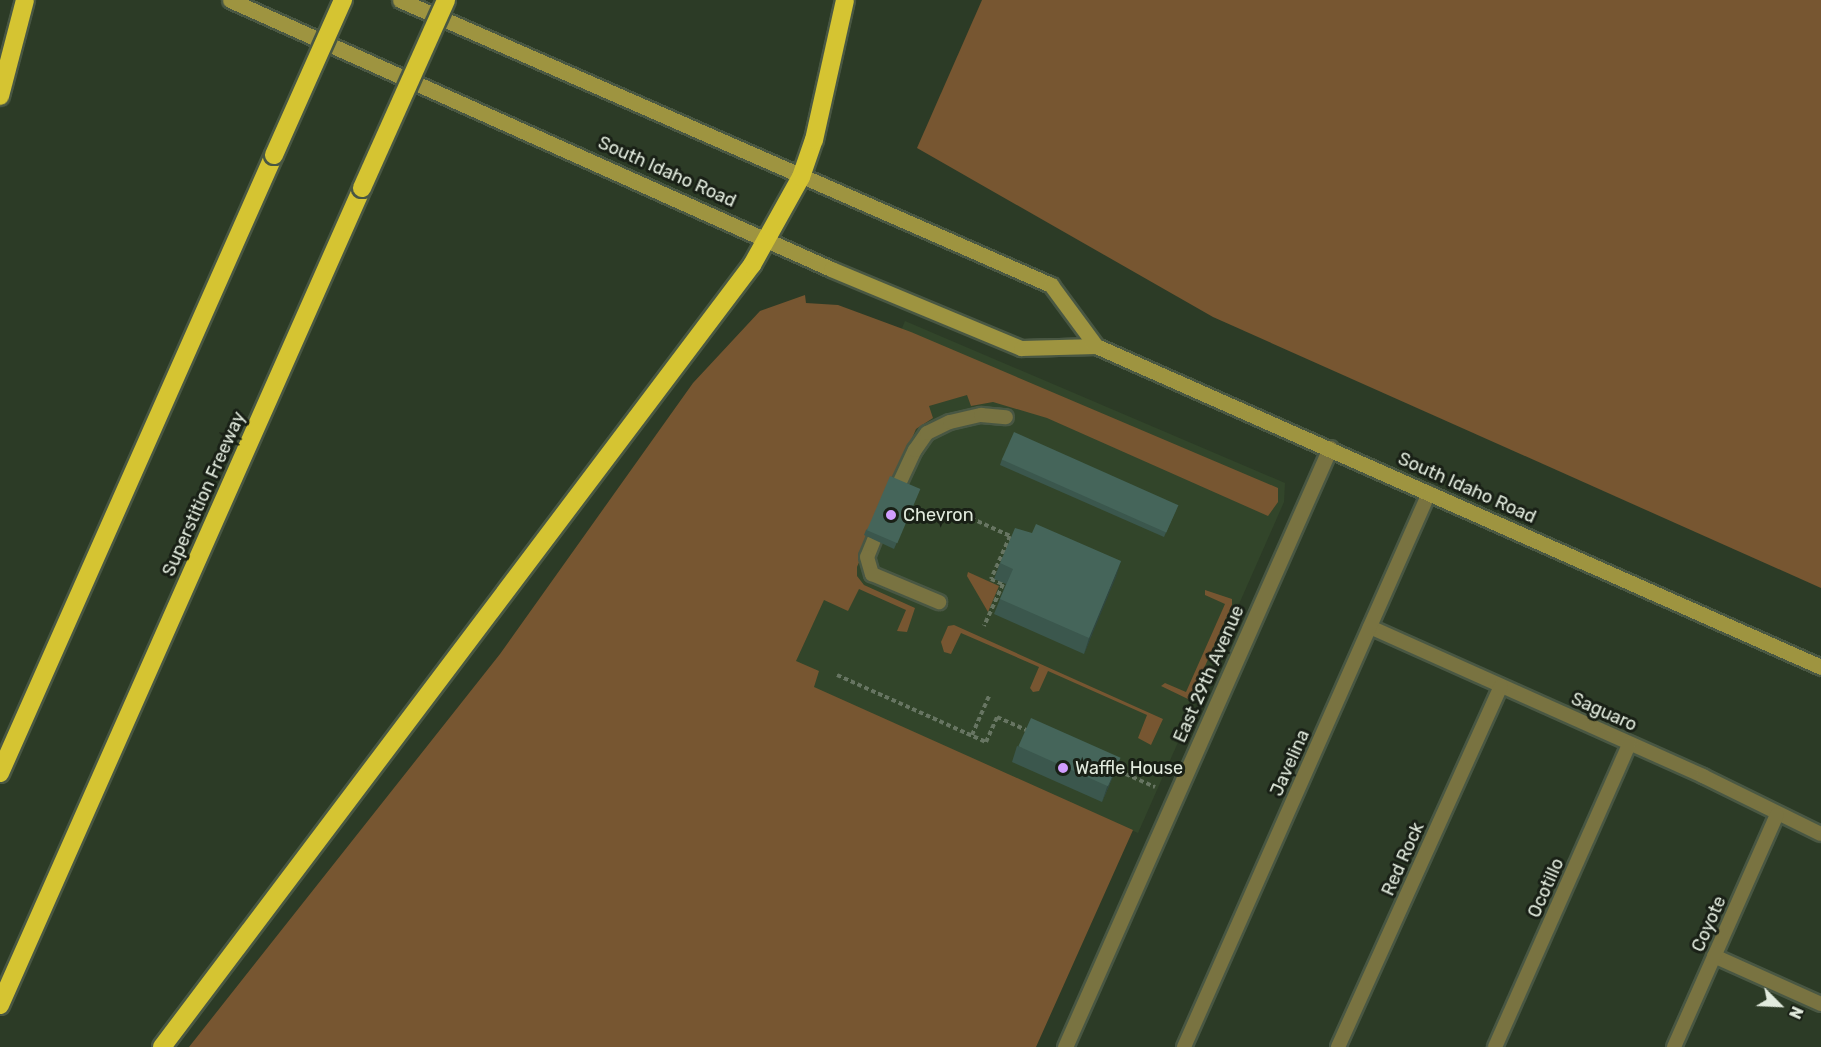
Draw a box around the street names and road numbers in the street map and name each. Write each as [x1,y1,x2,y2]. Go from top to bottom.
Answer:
street label: South Idaho Road [595,132,739,212]
street label: Superstition Freeway [158,408,250,580]
street label: South Idaho Road [1395,448,1539,528]
street label: East 29th Avenue [1169,602,1249,746]
street label: Saguaro [1568,688,1640,736]
street label: Javelina [1266,726,1314,800]
street label: Red Rock [1377,819,1429,899]
street label: Ocotillo [1523,855,1569,921]
street label: Coyote [1687,893,1731,955]

